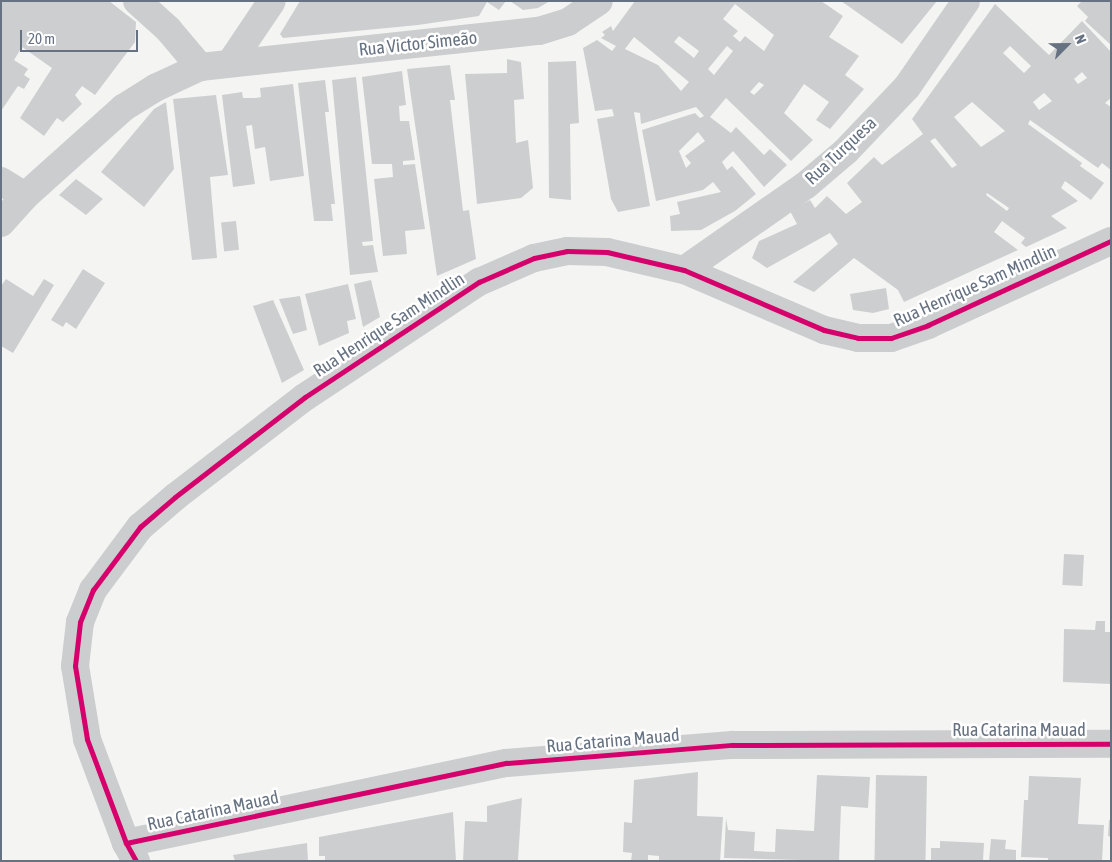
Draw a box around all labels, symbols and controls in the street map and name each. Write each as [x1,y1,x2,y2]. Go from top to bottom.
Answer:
scale bar [22,20,140,52]
north arrow [1042,20,1092,70]
street label: Rua Victor Simeão [358,27,478,61]
text: 20 m [28,30,55,47]
text: N [1072,32,1090,46]
street label: Rua Turquesa [801,113,881,189]
street label: Rua Henrique Sam Mindlin [890,240,1060,332]
street label: Rua Henrique Sam Mindlin [309,268,469,382]
street label: Rua Catarina Mauad [952,719,1086,741]
street label: Rua Catarina Mauad [546,724,680,758]
street label: Rua Catarina Mauad [145,787,281,835]

